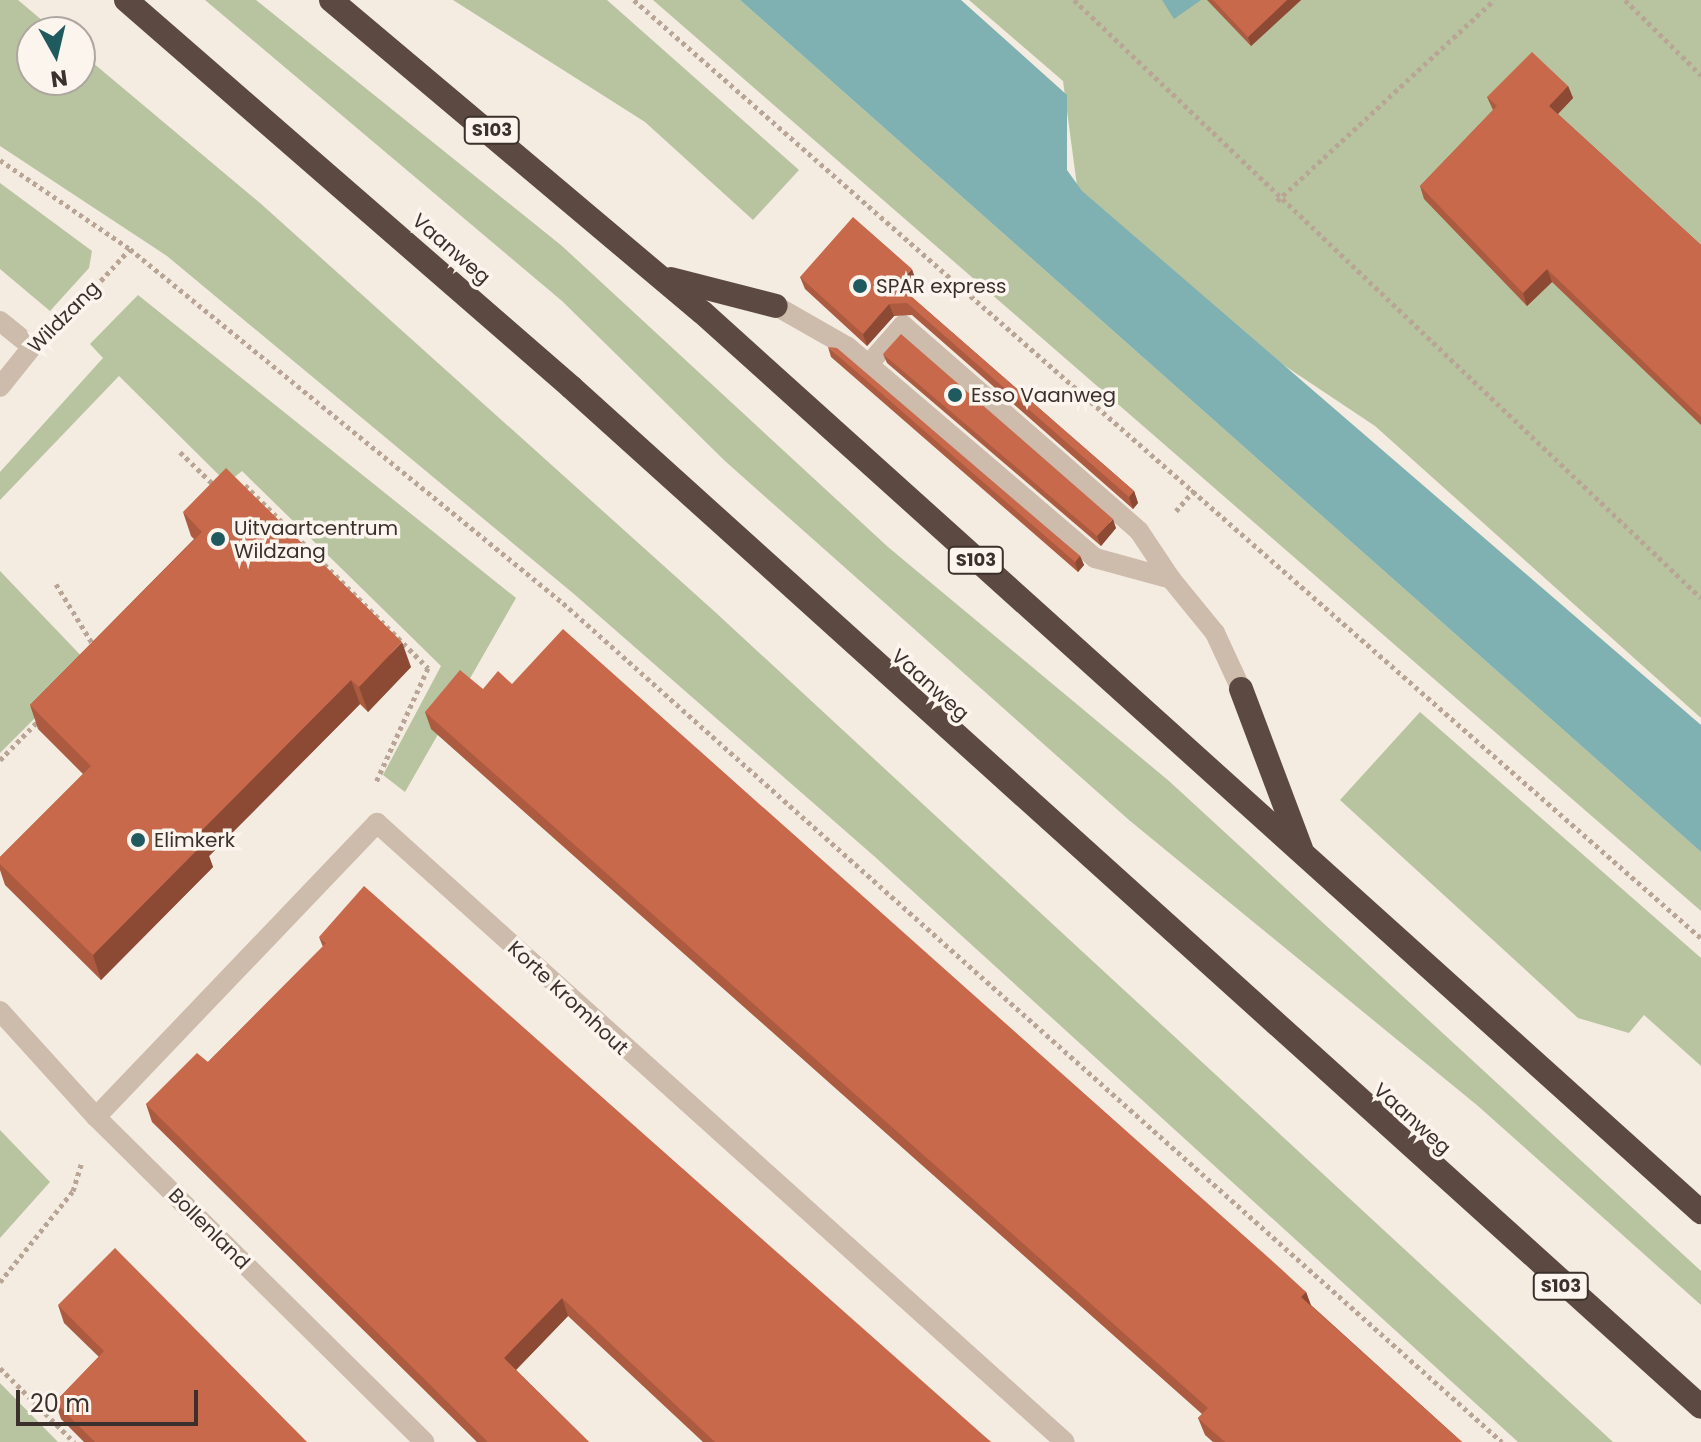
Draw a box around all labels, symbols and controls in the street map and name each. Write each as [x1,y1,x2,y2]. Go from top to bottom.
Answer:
north arrow [16,16,96,96]
text: N [49,62,69,95]
road number: S103 [462,116,522,144]
street label: Vaanweg [407,209,495,289]
place label: SPAR express [876,274,1007,298]
street label: Wildzang [23,276,105,358]
marker: SPAR express [851,277,869,295]
place label: Esso Vaanweg [971,383,1116,407]
marker: Esso Vaanweg [946,386,964,404]
place label: Uitvaartcentrum Wildzang [234,516,398,563]
marker: Uitvaartcentrum Wildzang [209,530,227,548]
road number: S103 [946,546,1006,574]
street label: Vaanweg [886,644,974,726]
place label: Elimkerk [154,828,235,852]
marker: Elimkerk [129,831,147,849]
street label: Korte Kromhout [503,936,633,1060]
street label: Vaanweg [1368,1078,1456,1160]
street label: Bollenland [163,1183,255,1275]
road number: S103 [1531,1272,1591,1300]
scale bar [20,1374,202,1424]
text: 20 m [30,1387,90,1420]

